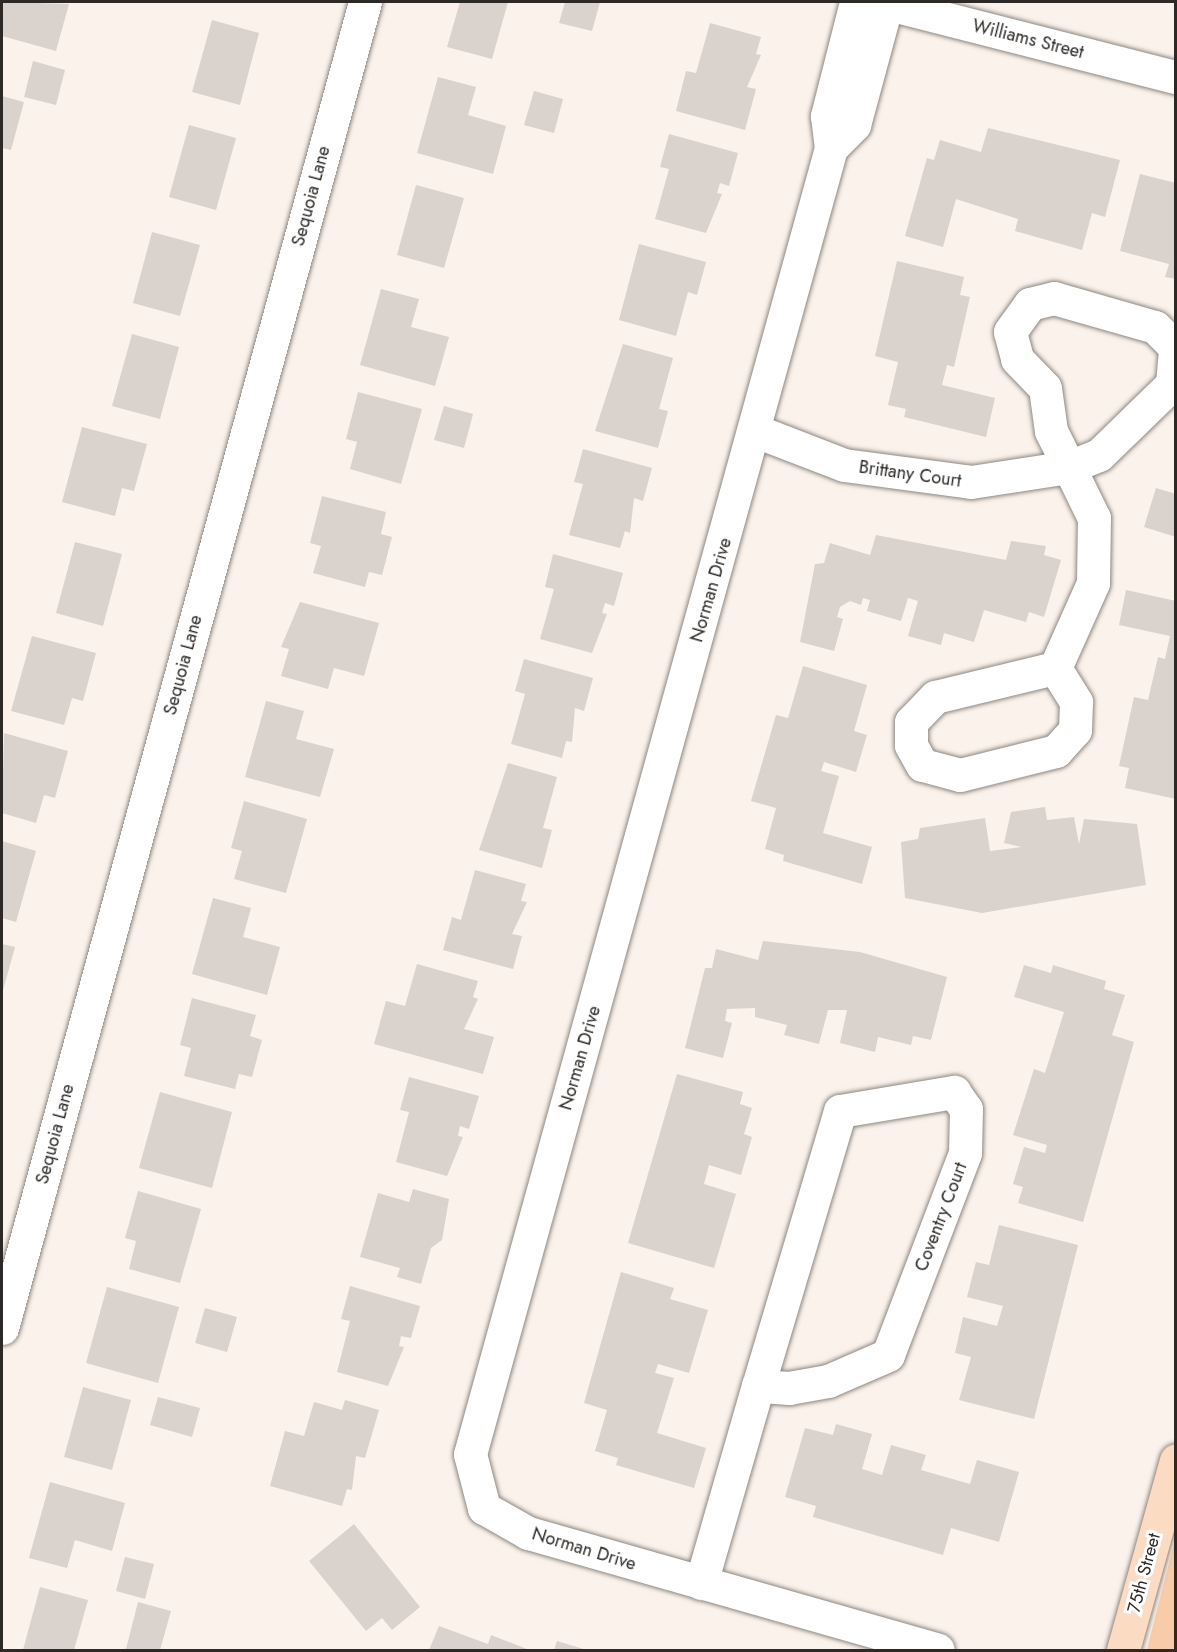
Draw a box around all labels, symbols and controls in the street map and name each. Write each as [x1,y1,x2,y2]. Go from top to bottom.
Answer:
street label: Williams Street [970,15,1086,63]
street label: Sequoia Lane [287,144,335,248]
street label: Brittany Court [858,456,962,492]
street label: Norman Drive [686,535,736,645]
street label: Sequoia Lane [159,613,207,717]
street label: Norman Drive [555,1003,605,1113]
street label: Sequoia Lane [31,1082,79,1186]
street label: Coventry Court [910,1160,972,1274]
street label: Norman Drive [529,1523,639,1575]
street label: 75th Street [1123,1531,1165,1615]

